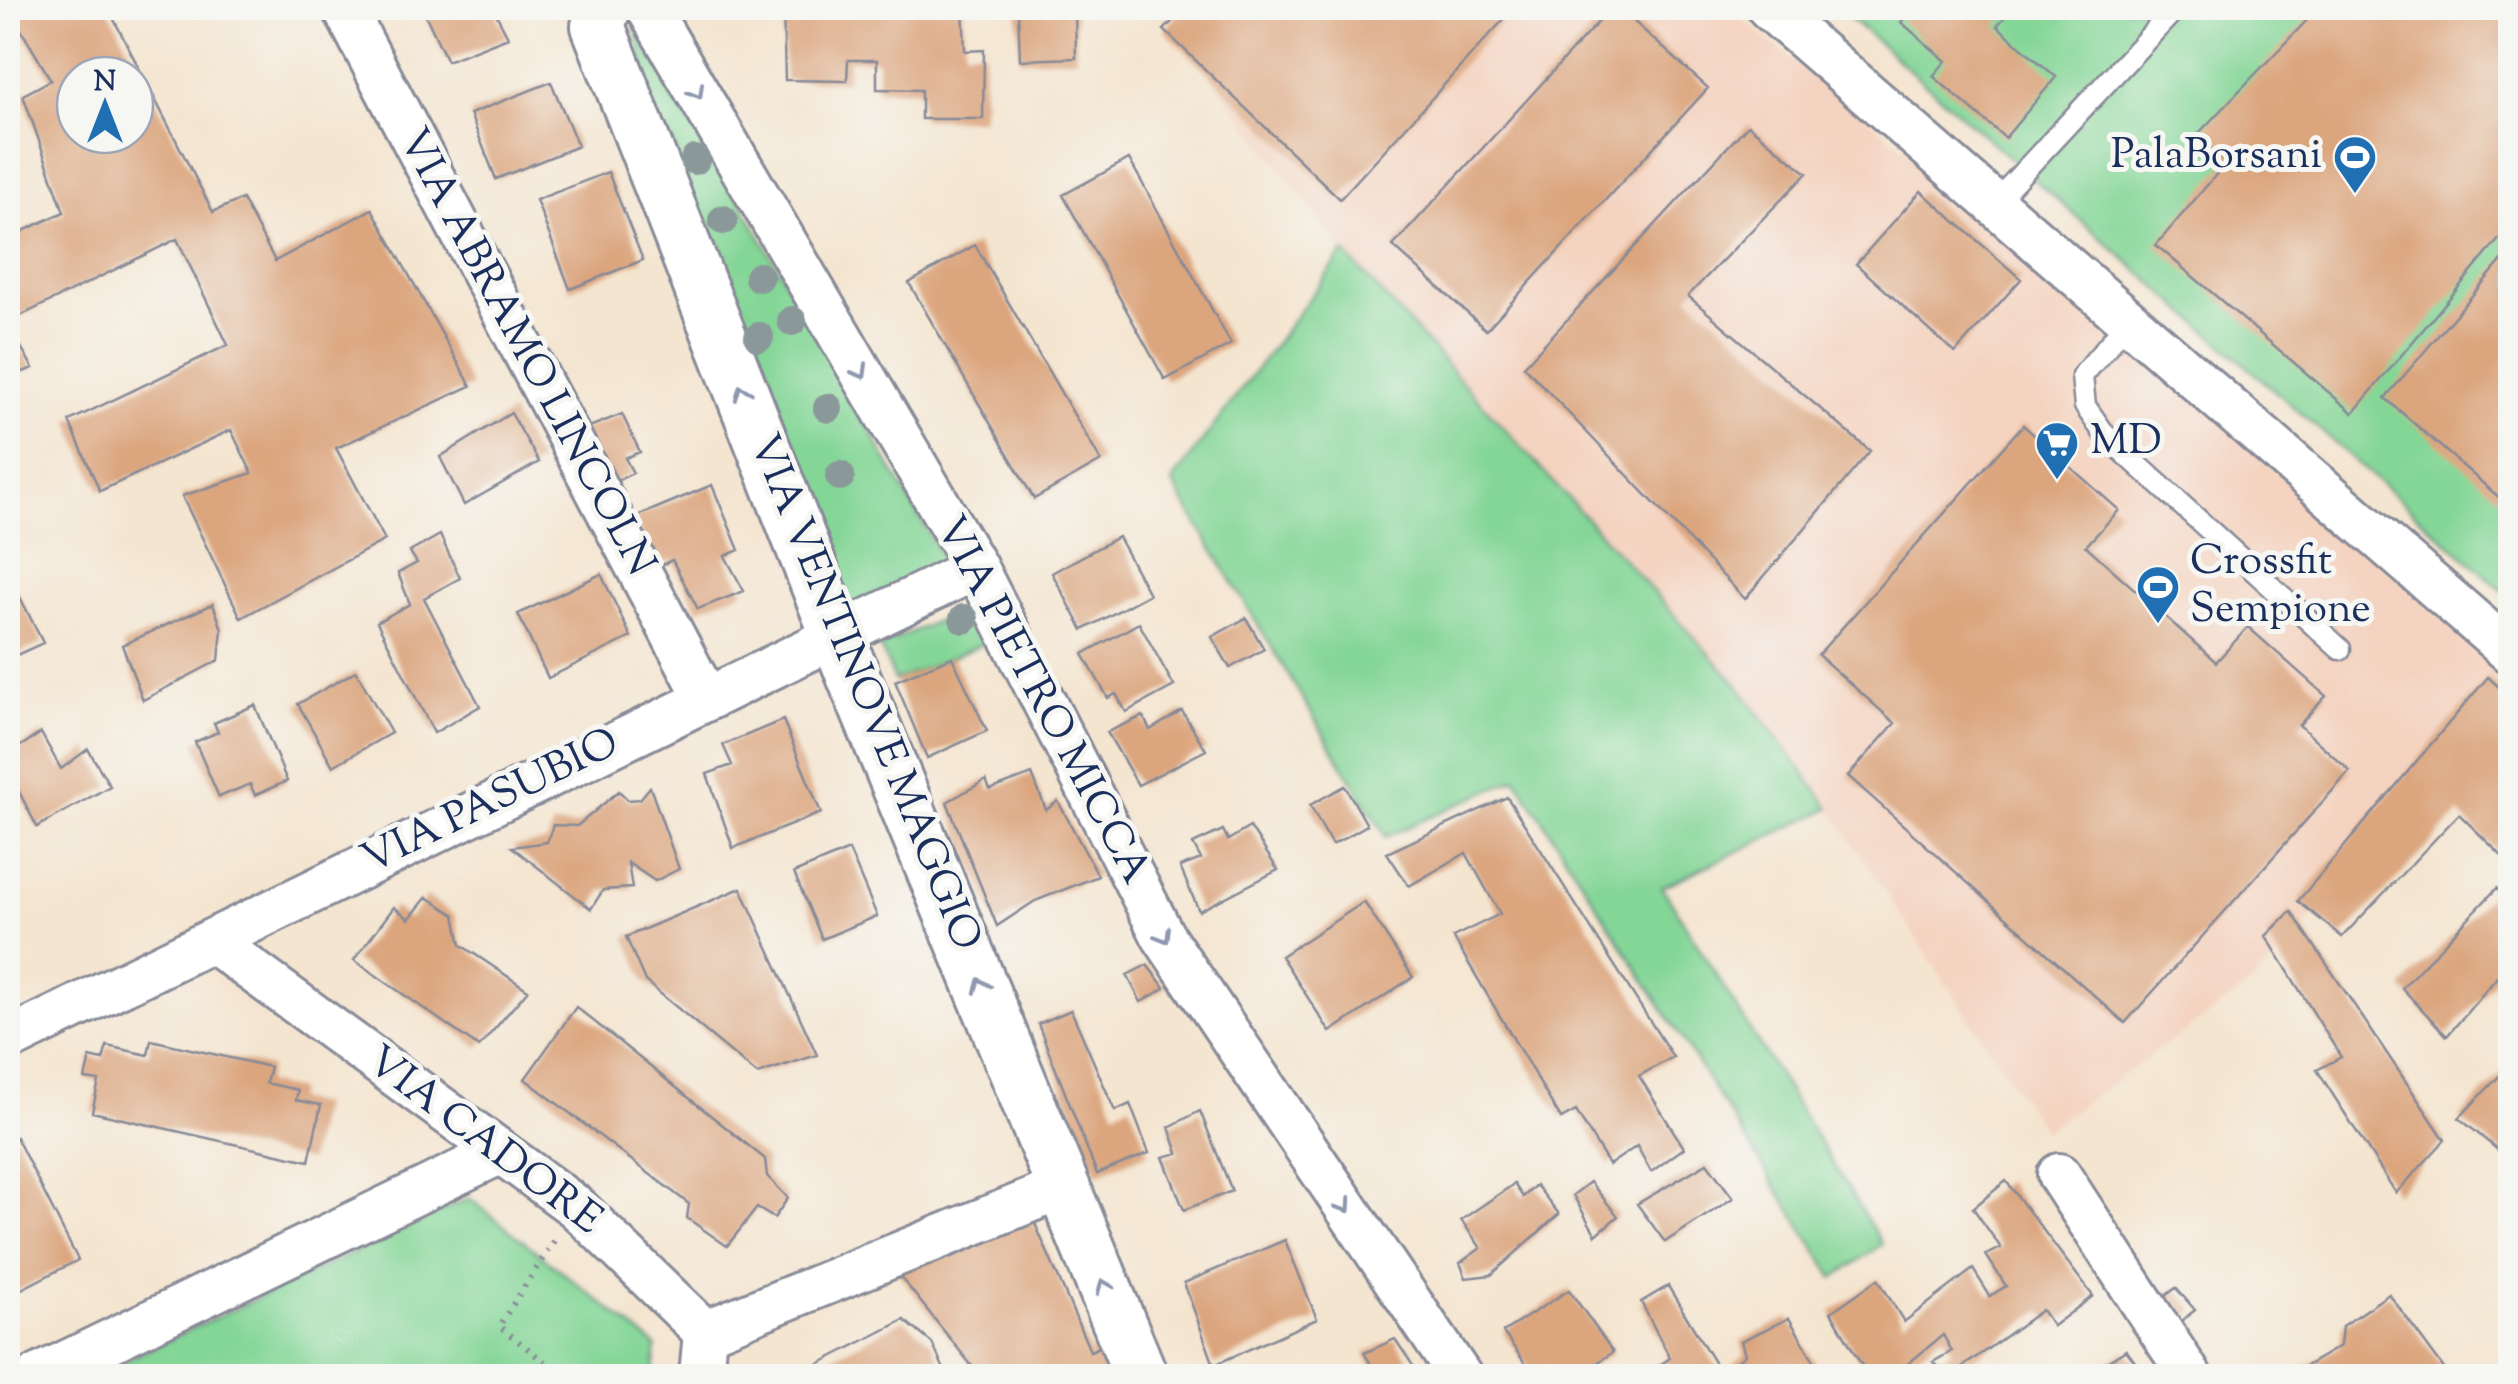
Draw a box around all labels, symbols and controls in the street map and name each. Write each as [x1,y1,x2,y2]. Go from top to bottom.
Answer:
north arrow [55,55,155,155]
text: N [94,63,116,103]
one-way arrow [685,81,705,99]
street label: VIA ABRAMO LINCOLN [381,118,669,588]
place label: PalaBorsani [2111,127,2322,187]
sports icon: PalaBorsani [2332,134,2378,195]
one-way arrow [849,361,868,379]
one-way arrow [733,384,753,401]
place label: MD [2090,413,2162,473]
supermarket icon: MD [2034,420,2080,481]
street label: VIA VENTINOVE MAGGIO [732,426,994,960]
street label: VIA PIETRO MICCA [918,506,1164,896]
place label: Crossfit Sempione [2190,533,2371,641]
sports icon: Crossfit Sempione [2135,564,2181,625]
street label: VIA PASUBIO [352,715,630,891]
one-way arrow [1152,925,1171,943]
one-way arrow [972,978,992,995]
street label: VIA CADORE [353,1033,613,1251]
one-way arrow [1333,1194,1351,1213]
one-way arrow [1096,1278,1116,1296]

